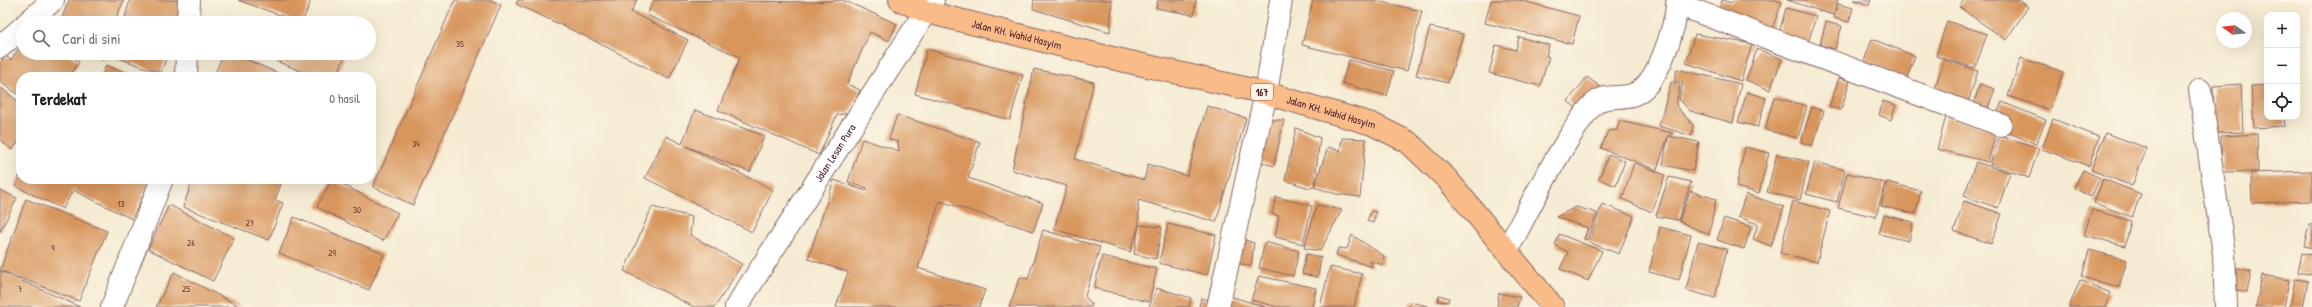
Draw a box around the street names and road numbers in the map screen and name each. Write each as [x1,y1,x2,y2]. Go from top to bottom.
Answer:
street label: Jalan KH. Wahid Hasyim [970,16,1064,53]
road number: 167 [1251,84,1273,100]
street label: Jalan KH. Wahid Hasyim [1285,92,1378,132]
street label: Jalan Lesan Pura [811,121,859,185]

